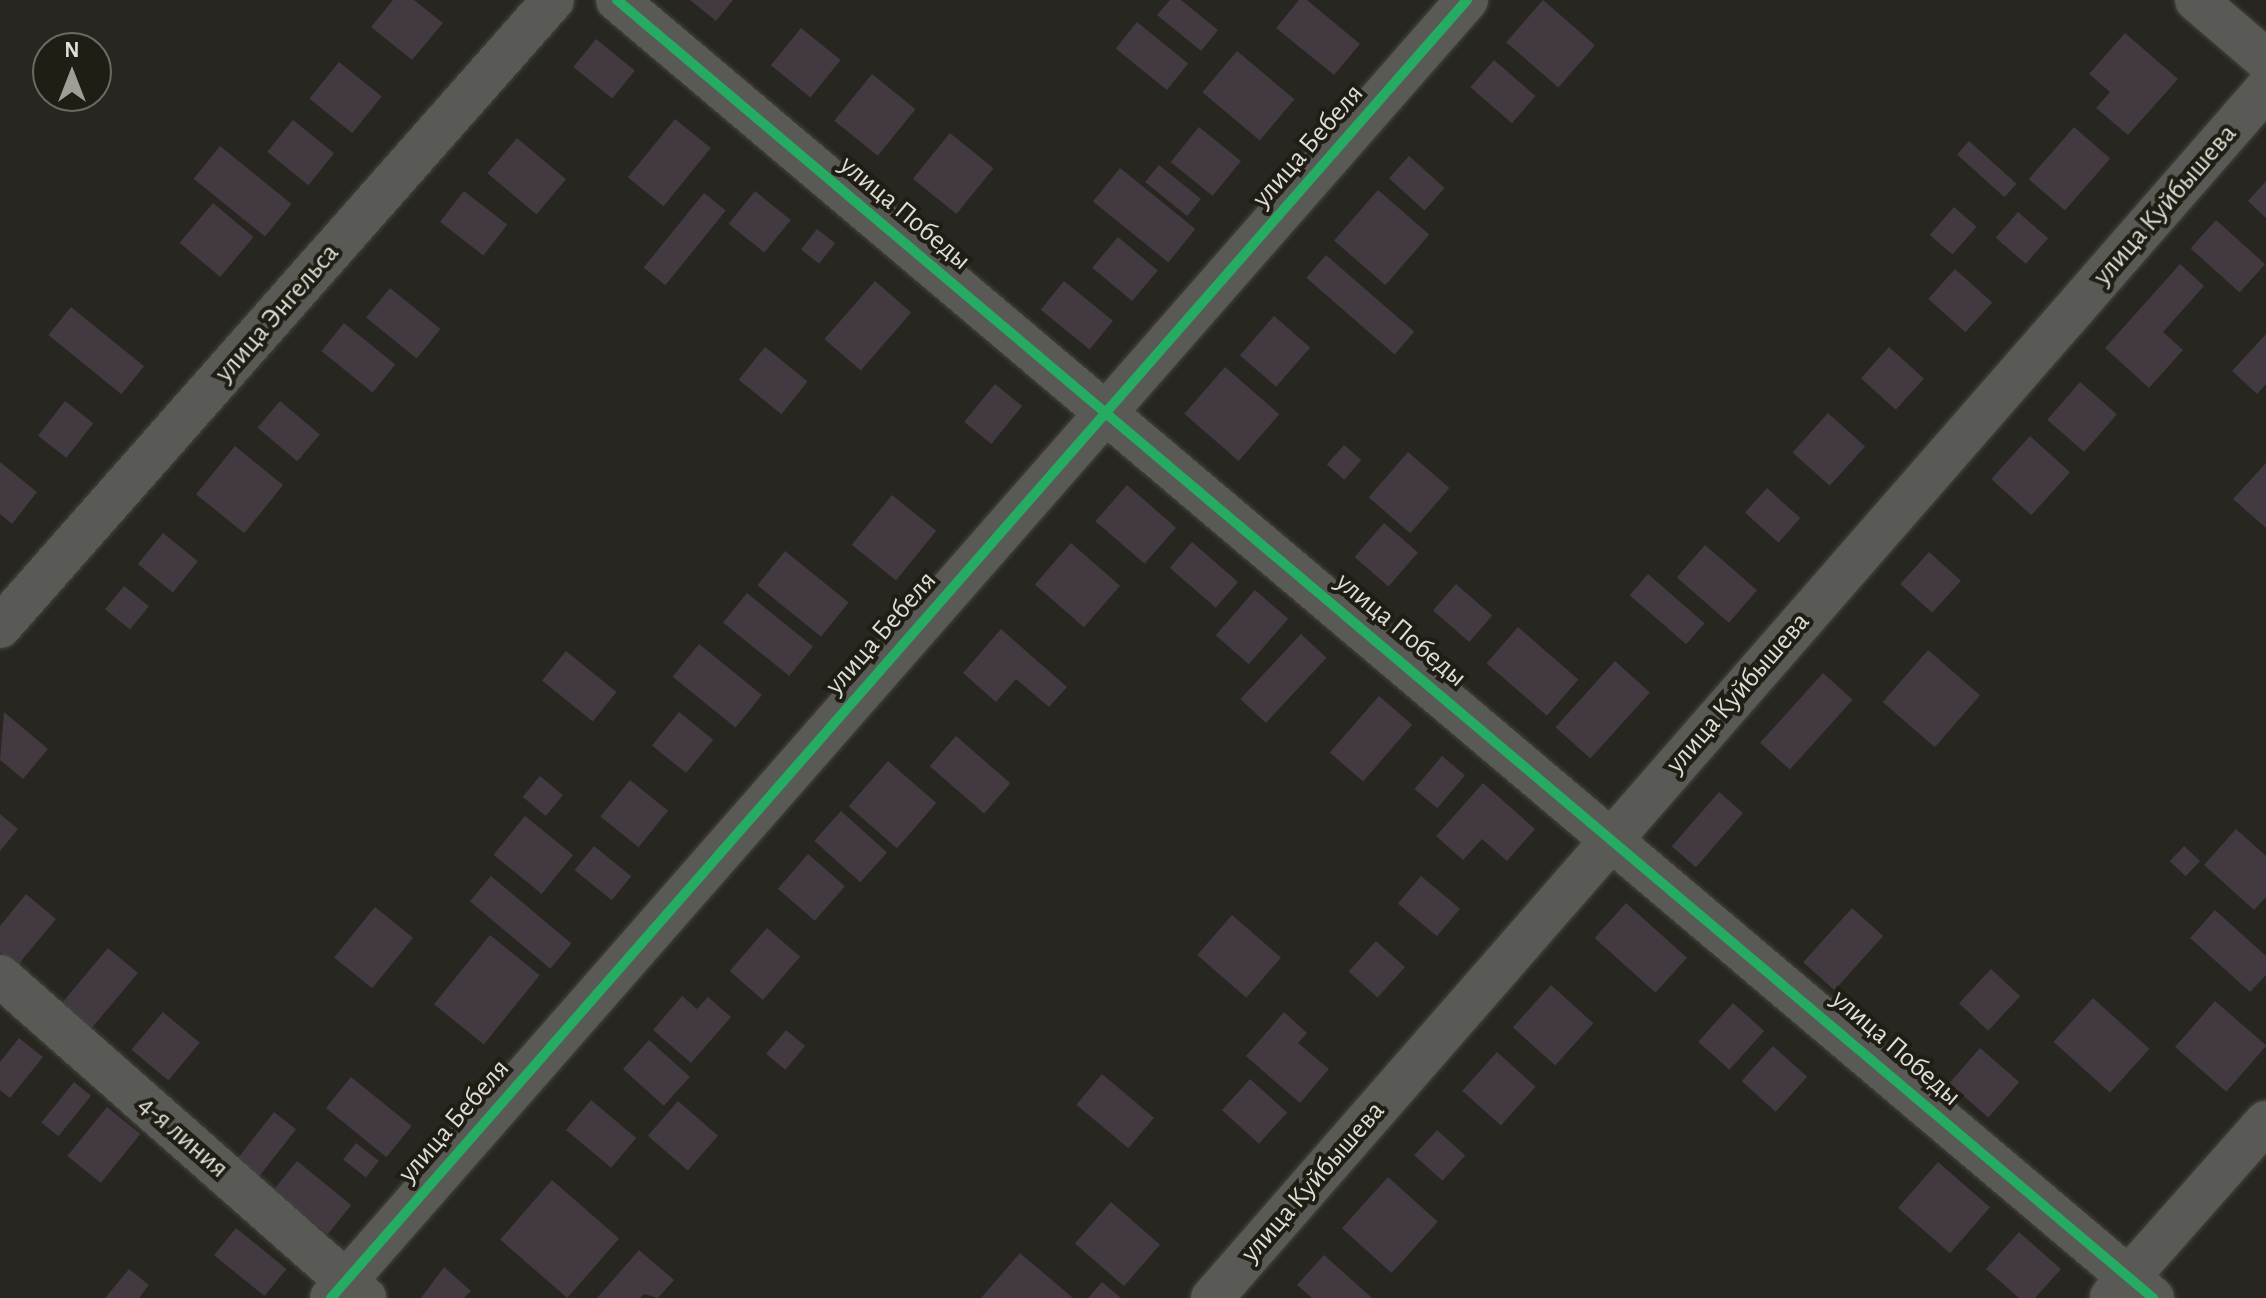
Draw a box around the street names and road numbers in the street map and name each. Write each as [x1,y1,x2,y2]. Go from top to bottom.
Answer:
street label: улица Бебеля [1245,77,1371,215]
street label: улица Куйбышева [2086,118,2244,292]
street label: улица Победы [833,148,977,278]
street label: улица Энгельса [208,237,346,389]
street label: улица Бебеля [818,564,944,702]
street label: улица Победы [1329,565,1473,695]
street label: улица Куйбышева [1659,606,1817,780]
street label: улица Победы [1824,983,1968,1113]
street label: улица Бебеля [391,1052,517,1190]
street label: 4-я линия [131,1089,235,1185]
street label: улица Куйбышева [1234,1095,1392,1269]

